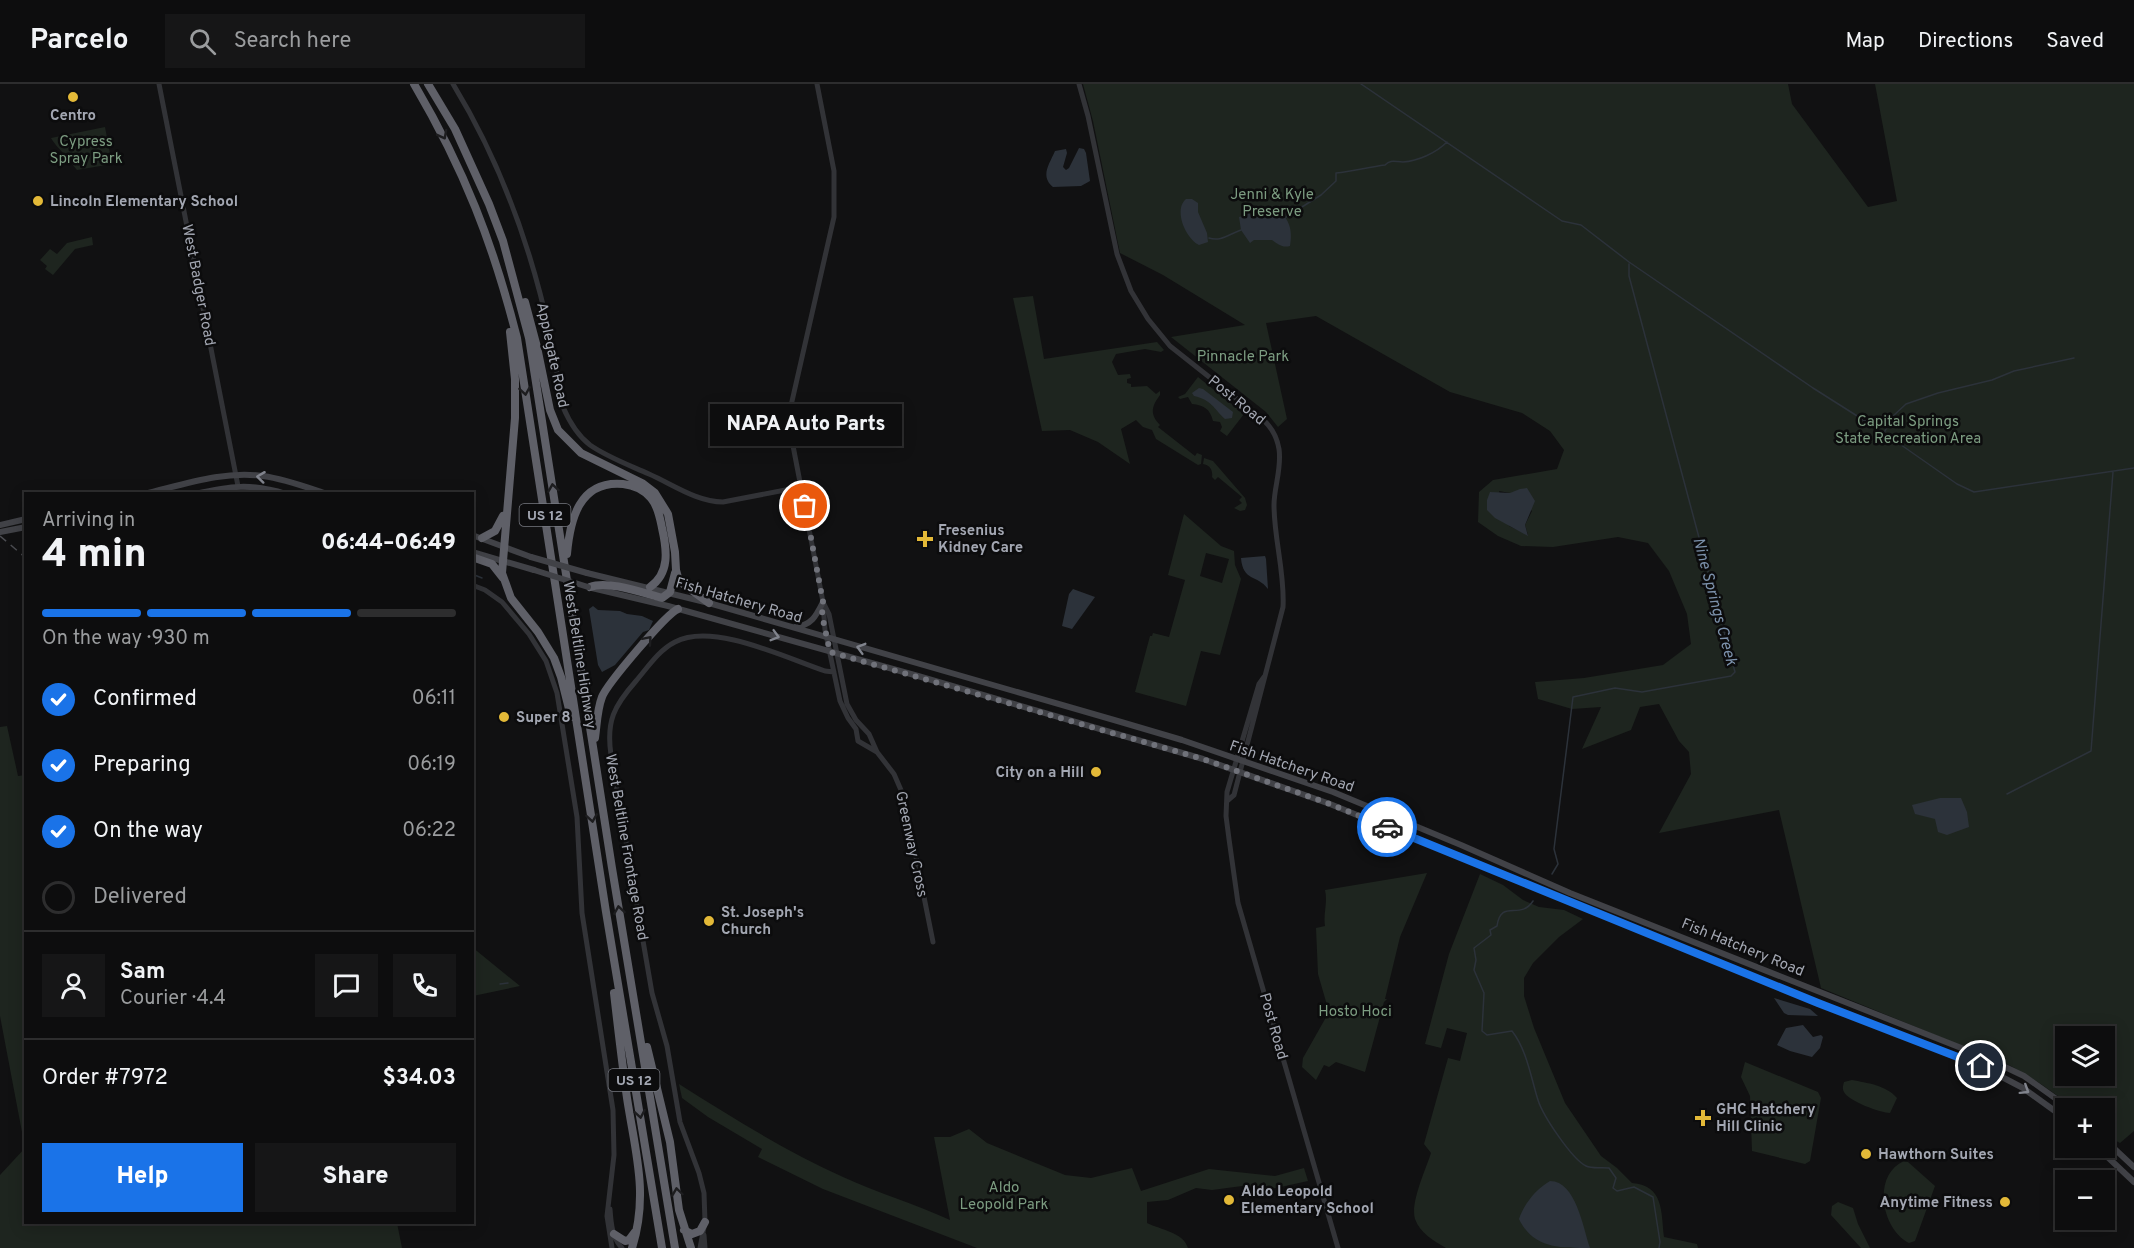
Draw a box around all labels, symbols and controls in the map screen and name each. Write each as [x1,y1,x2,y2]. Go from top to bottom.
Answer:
search box [165,14,585,68]
text: Parcelo [30,23,129,59]
icon: search [186,25,219,58]
text: Search here [234,28,351,55]
text: Map [1845,28,1885,55]
text: Directions [1918,28,2013,55]
text: Saved [2046,28,2104,55]
marker: Centro [66,90,80,104]
place label: Centro [50,107,96,126]
one-way arrow [436,129,447,139]
park label: Cypress Spray Park [49,133,123,169]
park label: Jenni & Kyle Preserve [1230,186,1314,222]
place label: Lincoln Elementary School [50,193,238,212]
marker: Lincoln Elementary School [31,194,45,208]
street label: West Badger Road [176,223,219,348]
street label: Applegate Road [531,301,572,410]
park label: Pinnacle Park [1197,348,1289,367]
street label: Post Road [1203,372,1269,430]
one-way arrow [519,386,531,396]
callout: NAPA Auto Parts [709,404,901,446]
text: NAPA Auto Parts [727,412,885,438]
park label: Capital Springs State Recreation Area [1835,413,1981,449]
one-way arrow [257,471,266,483]
pin [779,480,830,531]
one-way arrow [547,483,560,493]
icon: bag [788,489,821,522]
road number: US 12 [520,504,570,526]
text: Arriving in [42,508,135,534]
place label: Fresenius Kidney Care [938,522,1023,558]
text: 06:44–06:49 [321,530,456,557]
marker: Fresenius Kidney Care [916,530,934,548]
text: 4 min [42,532,147,581]
water label: Nine Springs Creek [1687,535,1741,669]
street label: Fish Hatchery Road [673,574,804,629]
street label: West Beltline Highway [557,580,600,730]
text: On the way · 930 m [42,626,210,652]
one-way arrow [770,629,780,642]
one-way arrow [641,636,652,647]
one-way arrow [856,643,867,655]
icon: check [42,683,75,716]
text: Confirmed [93,686,197,713]
text: 06:11 [412,686,456,712]
place label: Super 8 [516,709,571,728]
marker: Super 8 [497,710,511,724]
street label: Fish Hatchery Road [1226,737,1357,798]
icon: check [42,749,75,782]
text: Preparing [93,752,191,779]
text: 06:19 [407,752,456,778]
street label: West Beltline Frontage Road [600,752,651,942]
place label: City on a Hill [995,764,1084,783]
marker: City on a Hill [1089,765,1103,779]
street label: Greenway Cross [890,790,931,899]
courier [1357,797,1417,857]
icon: car [1371,811,1404,844]
one-way arrow [585,813,597,822]
icon: check [42,815,75,848]
text: On the way [93,818,203,845]
text: 06:22 [402,818,456,844]
text: Delivered [93,884,187,911]
place label: St. Joseph's Church [721,904,804,940]
one-way arrow [614,905,626,915]
marker: St. Joseph's Church [702,914,716,928]
street label: Fish Hatchery Road [1678,915,1807,982]
button: person [42,954,105,1017]
button: chat [315,954,378,1017]
button: phone [393,954,456,1017]
text: Sam [120,959,165,986]
text: Courier · 4.4 [120,986,226,1012]
street label: Post Road [1254,991,1291,1062]
park label: Hosto Hoci [1318,1003,1392,1022]
map controls [2055,1026,2115,1230]
button: layers [2055,1026,2115,1086]
pin [1955,1040,2006,1091]
icon: home [1964,1049,1997,1082]
text: Order #7972 [42,1065,168,1092]
text: $34.03 [382,1065,456,1092]
road number: US 12 [608,1069,660,1091]
one-way arrow [2019,1082,2029,1094]
button: + [2055,1098,2115,1158]
place label: GHC Hatchery Hill Clinic [1716,1101,1816,1137]
one-way arrow [633,1109,646,1119]
marker: GHC Hatchery Hill Clinic [1694,1109,1712,1127]
button: Help [42,1143,243,1212]
button: Share [255,1143,456,1212]
place label: Hawthorn Suites [1878,1146,1994,1165]
marker: Hawthorn Suites [1859,1147,1873,1161]
button: − [2055,1170,2115,1230]
park label: Aldo Leopold Park [960,1179,1049,1215]
place label: Aldo Leopold Elementary School [1241,1183,1374,1219]
one-way arrow [671,1187,683,1196]
marker: Aldo Leopold Elementary School [1222,1193,1236,1207]
place label: Anytime Fitness [1880,1194,1993,1213]
marker: Anytime Fitness [1998,1195,2012,1209]

